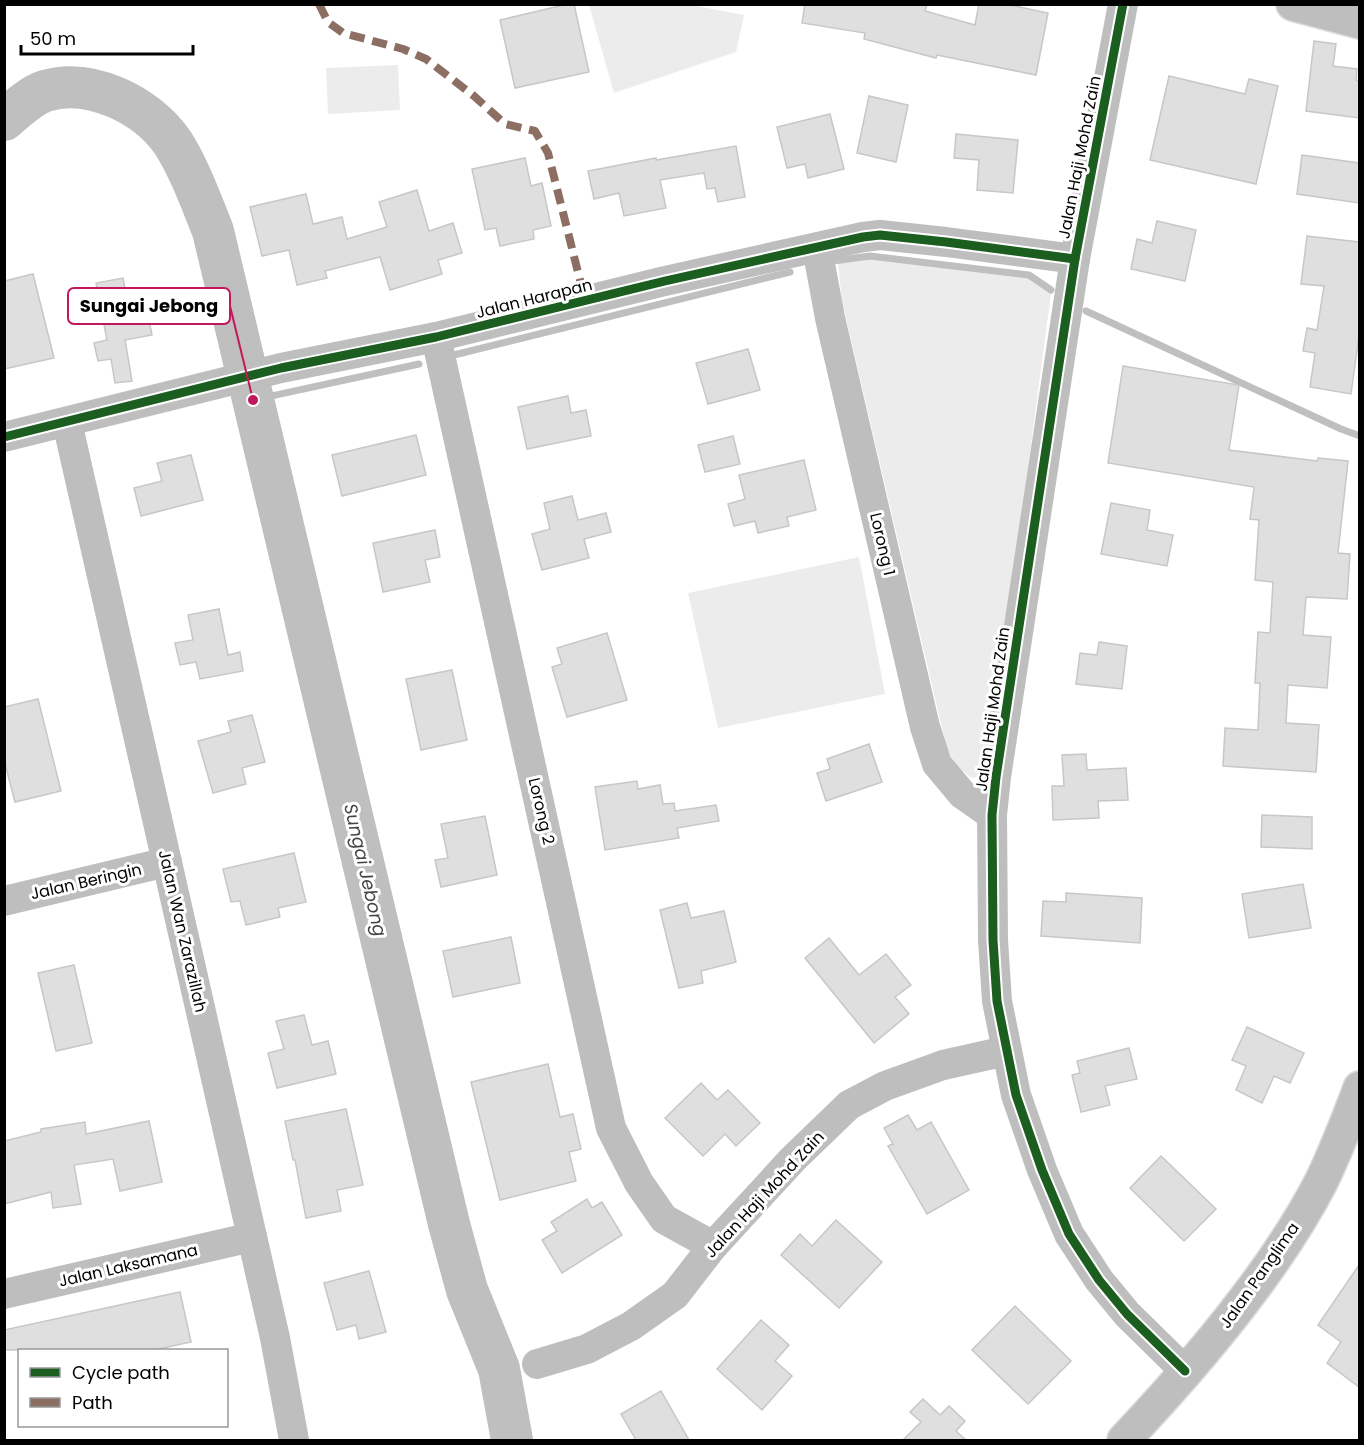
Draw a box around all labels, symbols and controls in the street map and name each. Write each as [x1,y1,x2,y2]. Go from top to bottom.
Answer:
scale bar [21,18,194,56]
text: 50 m [30,26,76,51]
street label: Jalan Haji Mohd Zain [1052,74,1107,241]
street label: Jalan Harapan [474,273,595,324]
callout: Sungai Jebong [68,288,230,324]
text: Sungai Jebong [80,293,218,318]
street label: Lorong 1 [864,510,901,578]
street label: Jalan Haji Mohd Zain [970,625,1015,793]
street label: Lorong 2 [523,775,560,847]
water label: Sungai Jebong [338,801,393,939]
street label: Jalan Wan Zarazillah [153,848,212,1015]
street label: Jalan Beringin [28,858,144,905]
street label: Jalan Haji Mohd Zain [699,1126,829,1263]
street label: Jalan Panglima [1214,1218,1305,1333]
street label: Jalan Laksamana [56,1238,200,1293]
legend [18,1349,228,1427]
text: Cycle path [72,1360,170,1385]
text: Path [72,1390,113,1415]

